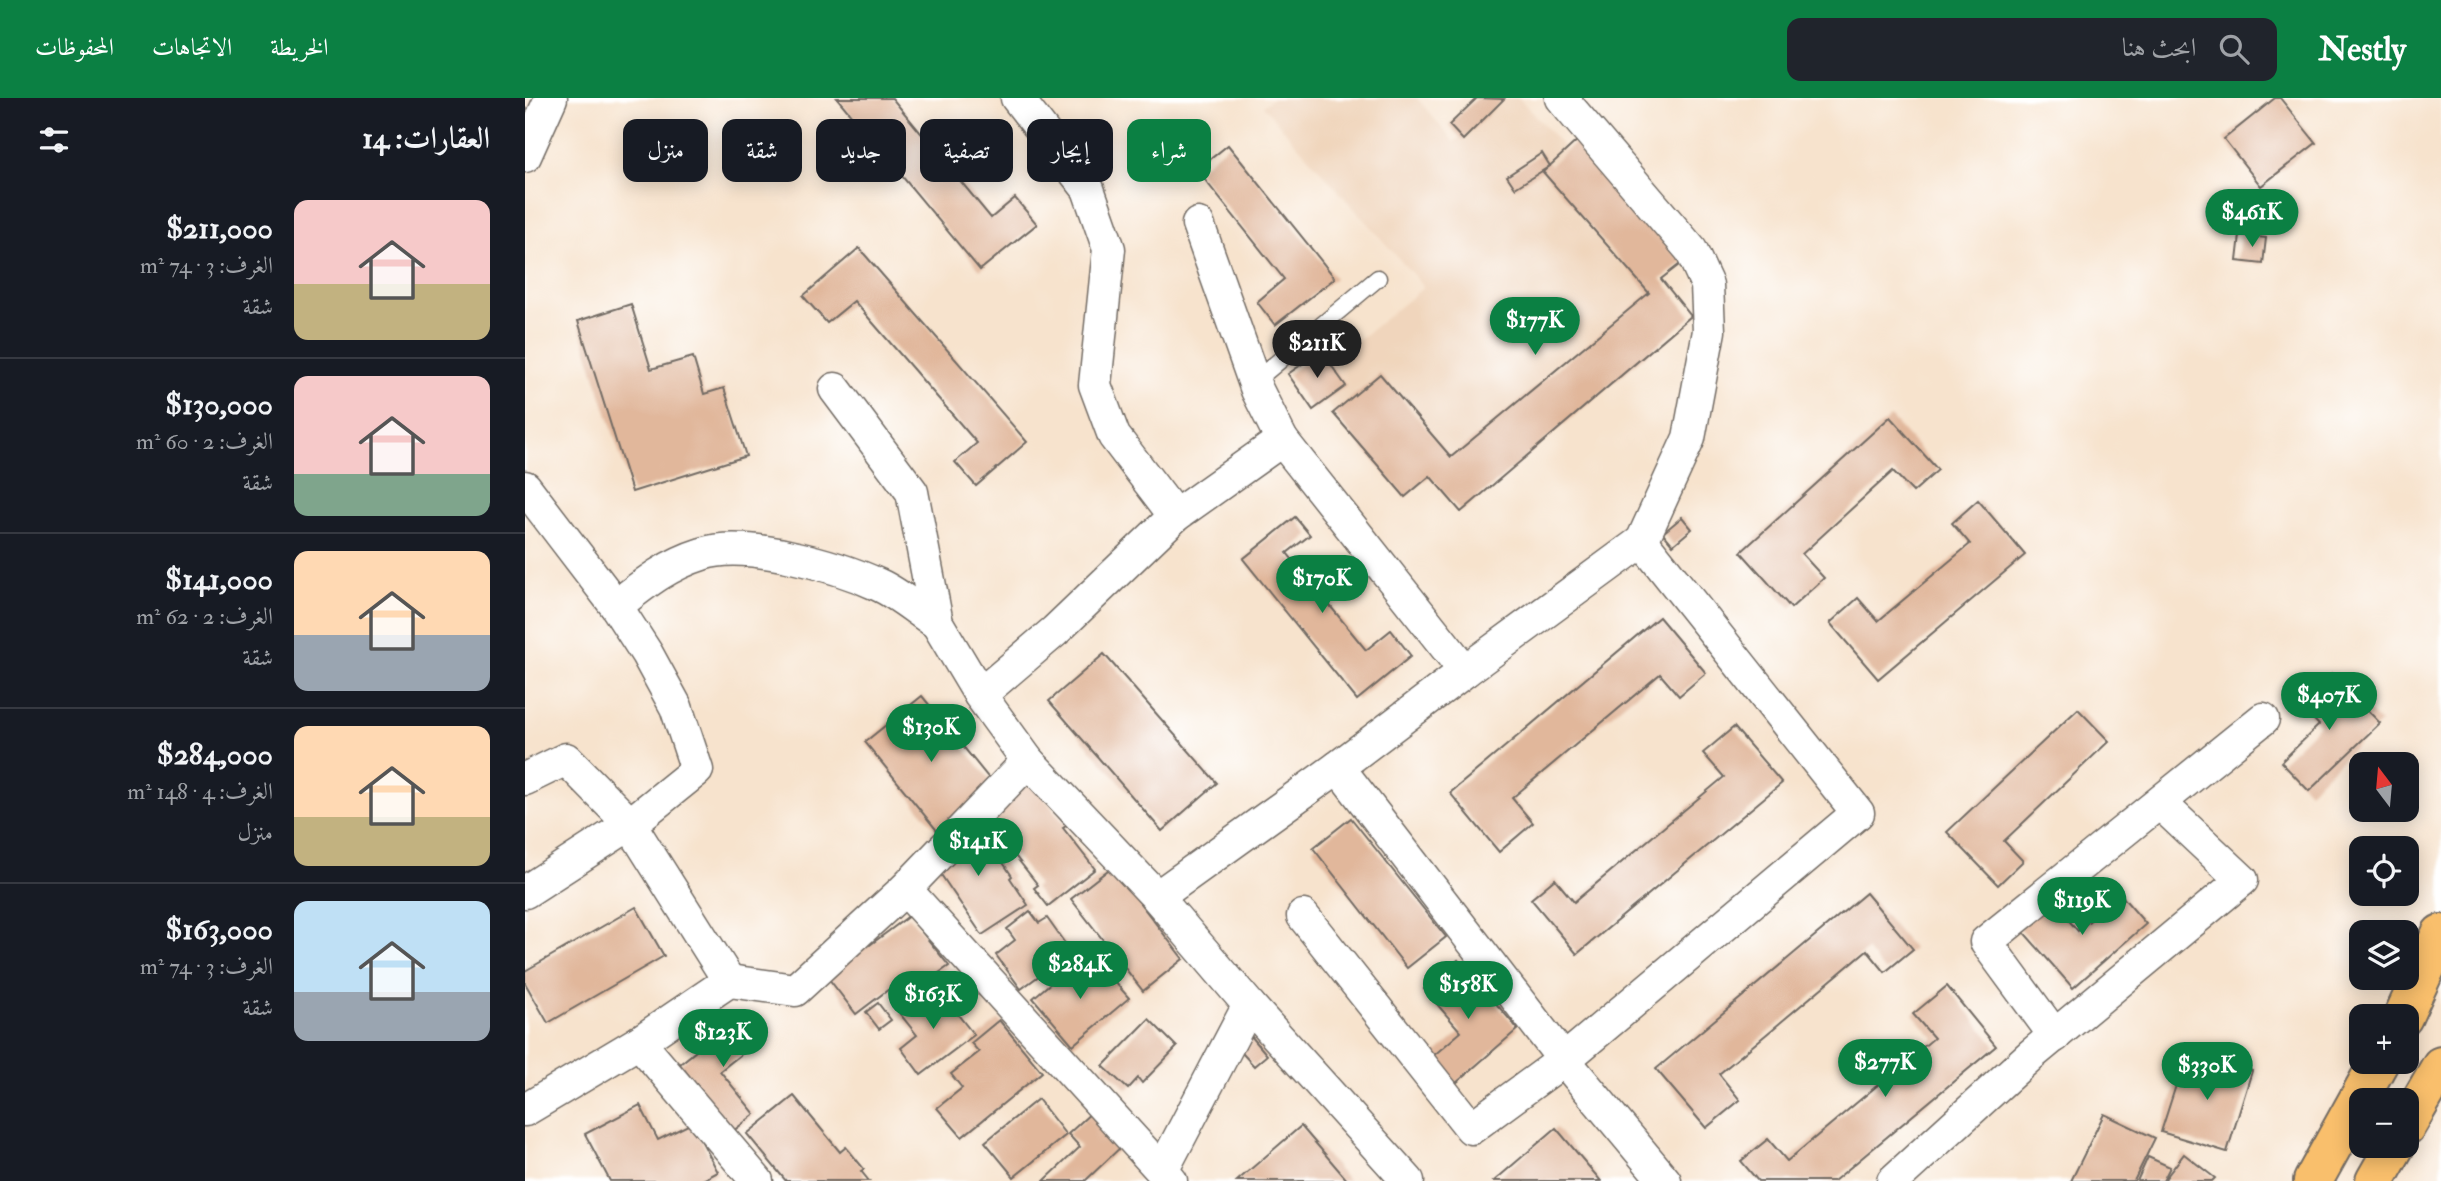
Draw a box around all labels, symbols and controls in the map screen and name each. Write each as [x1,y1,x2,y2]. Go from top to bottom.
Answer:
search box [1787,18,2277,81]
text: Nestly [2319,29,2406,70]
icon: search [2215,30,2253,68]
text: المحفوظات [35,32,114,63]
text: الاتجاهات [152,32,232,63]
text: الخريطة [270,32,329,63]
text: ابحث هنا [2122,32,2197,64]
chip: منزل [623,119,708,182]
chip: شقة [722,119,802,182]
chip: جديد [816,119,906,182]
chip: تصفية [920,119,1013,182]
chip: إيجار [1027,119,1113,182]
chip: شراء [1127,119,1211,182]
text: العقارات: 14 [362,120,490,157]
icon: filters [35,121,73,159]
pin: $461K [2203,190,2301,249]
text: $461K [2221,197,2283,226]
text: $211,000 [166,210,273,247]
icon: home [350,228,434,312]
text: الغرف: 3 · 74 m² [140,251,273,280]
text: شقة [243,292,273,321]
pin: $177K [1486,298,1584,357]
text: $177K [1506,305,1564,334]
pin: $211K [1268,320,1366,380]
text: $211K [1288,328,1346,357]
text: $130,000 [165,386,273,423]
icon: home [350,404,434,488]
text: الغرف: 2 · 60 m² [136,427,273,456]
text: شقة [243,468,273,497]
pin: $170K [1273,556,1371,615]
text: $141,000 [165,561,273,598]
text: $170K [1292,563,1352,592]
icon: home [350,579,434,663]
text: الغرف: 2 · 62 m² [136,602,273,631]
text: شقة [243,643,273,672]
pin: $407K [2280,672,2378,732]
text: $407K [2297,680,2361,709]
pin: $130K [882,704,980,764]
text: $130K [902,712,960,741]
text: $284,000 [157,736,273,773]
north arrow [2349,752,2419,822]
map controls [2349,752,2419,1158]
icon: home [350,754,434,838]
text: الغرف: 4 · 148 m² [127,777,273,806]
text: منزل [238,818,273,847]
pin: $141K [929,818,1027,878]
text: $141K [949,826,1007,855]
button: locate [2349,836,2419,906]
pin: $119K [2033,878,2131,937]
text: $119K [2053,885,2111,914]
text: $163,000 [166,911,273,948]
button: layers [2349,920,2419,990]
icon: home [350,929,434,1013]
pin: $284K [1031,942,1129,1001]
text: $284K [1048,949,1112,978]
text: الغرف: 3 · 74 m² [140,952,273,981]
pin: $158K [1419,962,1517,1021]
text: $158K [1439,969,1497,998]
pin: $163K [884,972,982,1031]
text: $163K [904,979,962,1008]
text: شقة [243,993,273,1022]
button: + [2349,1004,2419,1074]
pin: $123K [674,1010,772,1069]
text: $123K [694,1017,752,1046]
pin: $277K [1836,1040,1934,1099]
pin: $330K [2158,1042,2256,1102]
text: $277K [1854,1047,1916,1076]
text: $330K [2178,1050,2236,1079]
button: − [2349,1088,2419,1158]

